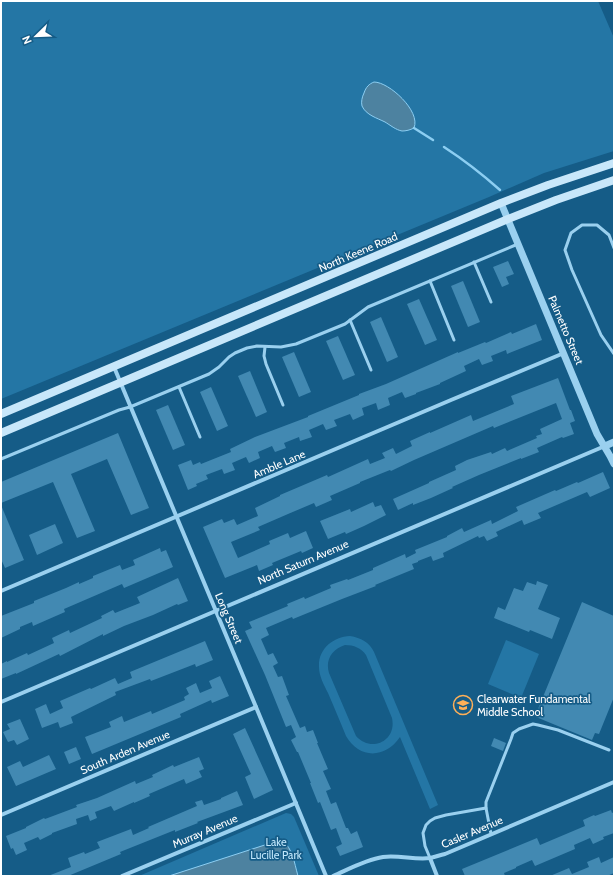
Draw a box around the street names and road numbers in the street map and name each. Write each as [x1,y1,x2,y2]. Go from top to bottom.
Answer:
street label: North Keene Road [316,229,400,275]
street label: Palmetto Street [545,293,587,367]
street label: Amble Lane [251,447,308,481]
street label: North Saturn Avenue [255,536,351,587]
street label: Long Street [212,590,246,646]
street label: South Arden Avenue [78,727,172,777]
street label: Murray Avenue [170,811,240,851]
street label: Casler Avenue [439,813,505,851]

